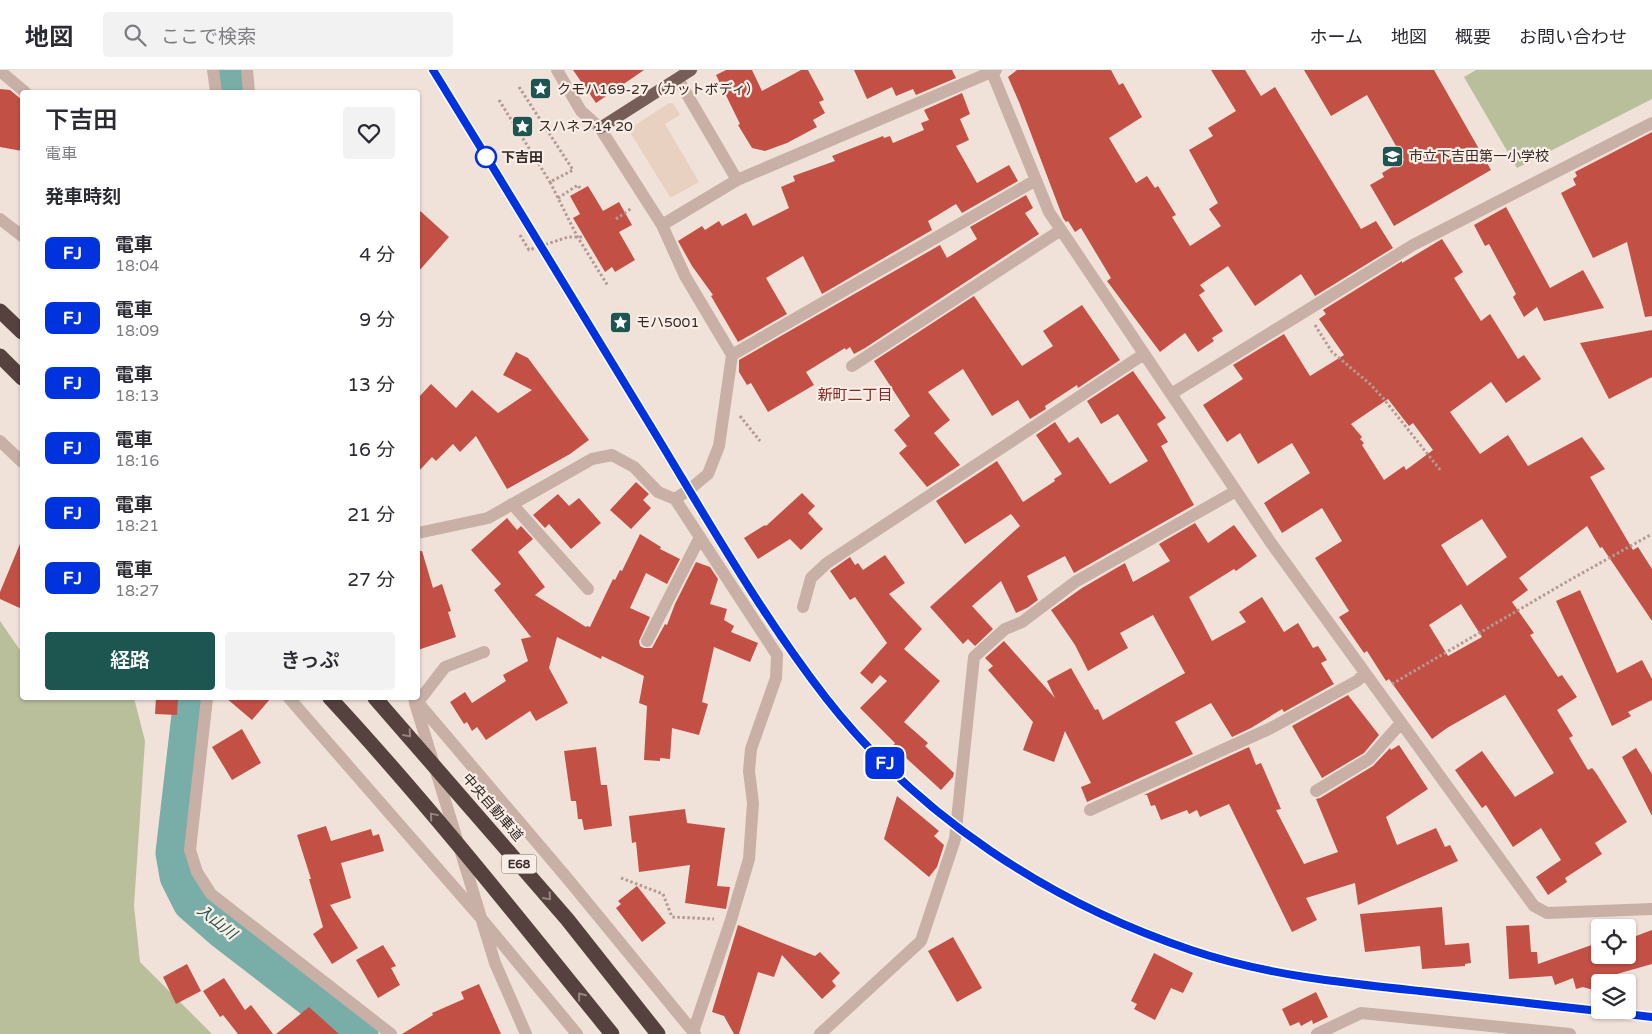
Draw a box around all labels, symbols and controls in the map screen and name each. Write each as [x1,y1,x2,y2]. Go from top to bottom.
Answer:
search box [103,12,453,57]
icon: search [121,21,149,49]
text: 地図 [25,23,73,52]
text: ここで検索 [161,26,256,48]
text: ホーム [1310,26,1363,48]
text: 地図 [1391,26,1427,48]
text: 概要 [1455,26,1491,48]
text: お問い合わせ [1519,26,1627,48]
place icon: クモハ169-27（カットボディ） [529,77,553,101]
place label: クモハ169-27（カットボディ） [557,81,760,98]
text: 下吉田 [45,106,117,135]
button: heart [343,107,395,159]
place icon: スハネフ14 20 [510,114,534,138]
place label: スハネフ14 20 [538,118,633,135]
text: 電車 [45,144,77,164]
school or university icon: 市立下吉田第一小学校 [1381,144,1405,168]
marker: 下吉田 [475,146,497,168]
place label: 市立下吉田第一小学校 [1409,148,1549,165]
place label: 下吉田 [501,149,543,166]
text: 発車時刻 [45,186,121,208]
text: 電車 [115,234,153,256]
text: FJ [63,242,82,264]
text: 4 分 [359,244,395,266]
text: 18:04 [115,256,159,276]
text: 電車 [115,299,153,321]
text: FJ [63,307,82,329]
text: 9 分 [359,309,395,331]
place icon: モハ5001 [608,310,632,334]
place label: モハ5001 [636,314,699,331]
text: 18:09 [115,321,159,341]
text: 電車 [115,364,153,386]
text: FJ [63,372,82,394]
text: 13 分 [347,374,395,396]
text: 18:13 [115,386,159,406]
district label: 新町二丁目 [817,386,893,404]
text: 電車 [115,429,153,451]
text: FJ [63,437,82,459]
text: 16 分 [347,439,395,461]
text: 18:16 [115,451,159,471]
text: 電車 [115,494,153,516]
text: FJ [63,502,82,524]
text: 21 分 [347,504,395,526]
text: 18:21 [115,516,159,536]
text: 電車 [115,559,153,581]
text: FJ [63,567,82,589]
text: 27 分 [347,569,395,591]
text: 18:27 [115,581,159,601]
button: 経路 [45,632,215,690]
button: きっぷ [225,632,395,690]
one-way arrow [402,728,411,737]
line badge: FJ [862,747,908,779]
text: FJ [875,752,895,774]
street label: 中央自動車道 [459,770,527,845]
one-way arrow [430,813,439,822]
road number: E68 [502,854,536,874]
one-way arrow [542,891,551,900]
water label: 入山川 [194,901,242,944]
map controls [1591,919,1636,1019]
button: locate [1591,919,1636,964]
button: layers [1591,974,1636,1019]
one-way arrow [579,993,587,1002]

